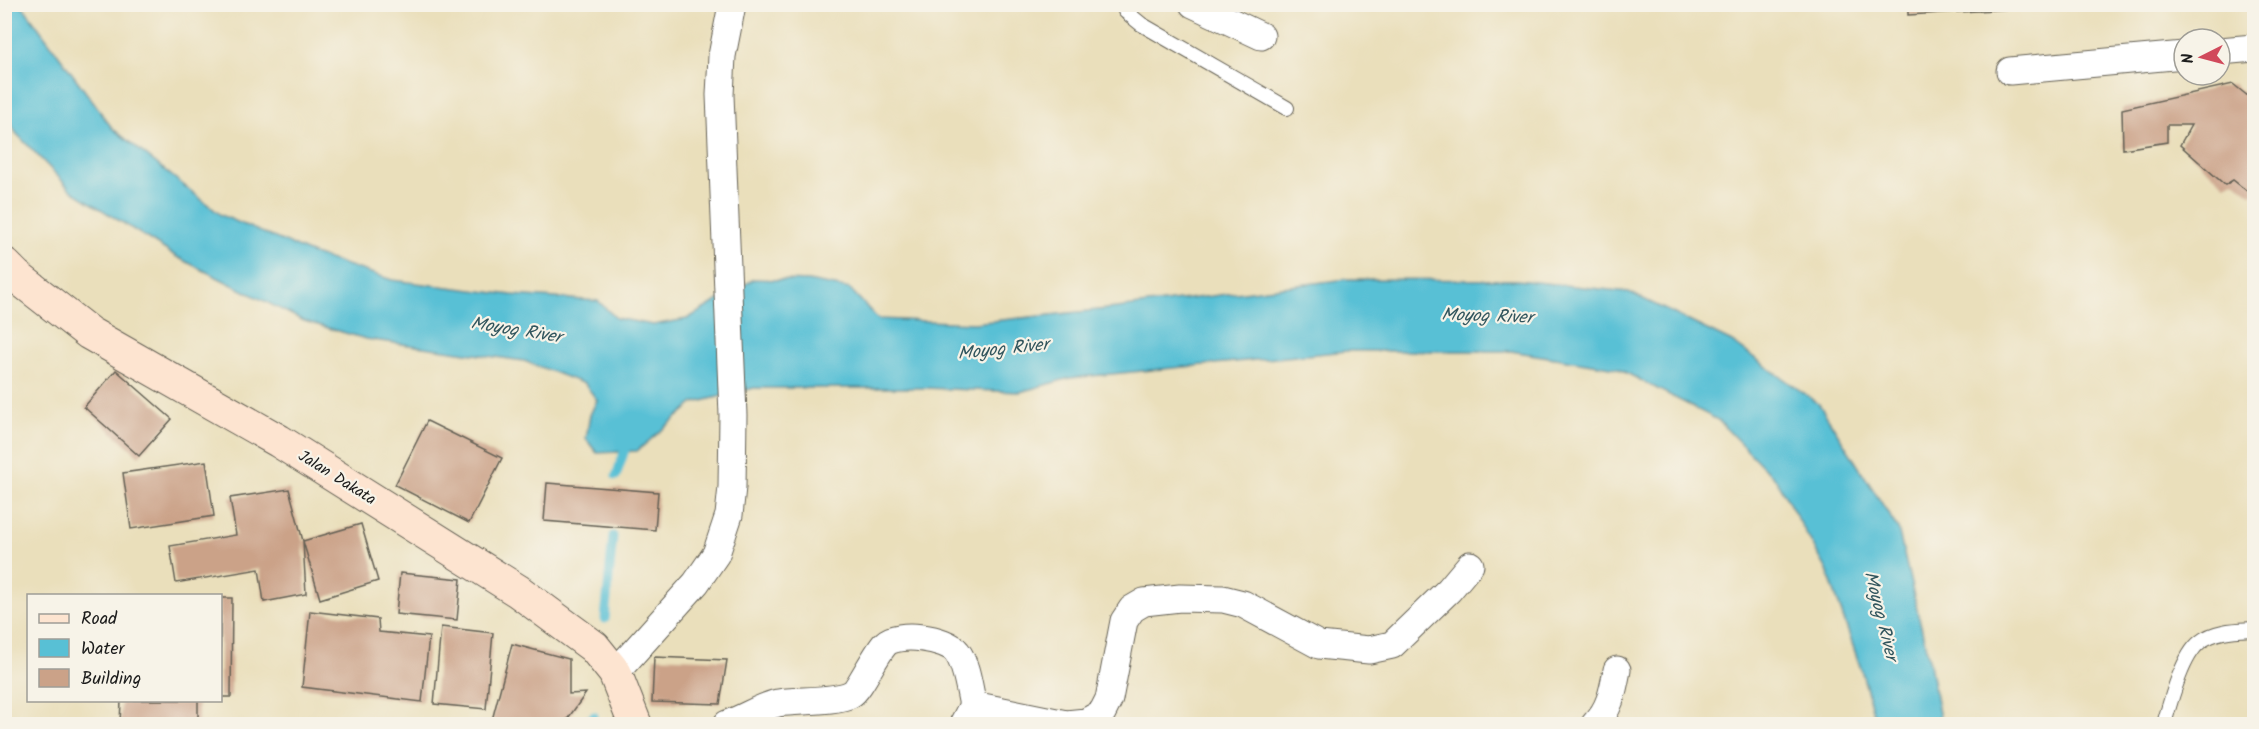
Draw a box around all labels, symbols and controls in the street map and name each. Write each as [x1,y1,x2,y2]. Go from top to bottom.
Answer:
north arrow [2172,27,2232,87]
text: N [2176,52,2202,65]
water label: Moyog River [1441,301,1537,333]
water label: Moyog River [469,310,567,353]
water label: Moyog River [956,330,1054,369]
street label: Jalan Dakata [293,444,381,512]
water label: Moyog River [1855,568,1906,668]
legend [27,594,222,702]
text: Road [81,605,118,634]
text: Water [81,635,126,664]
text: Building [81,665,141,694]

